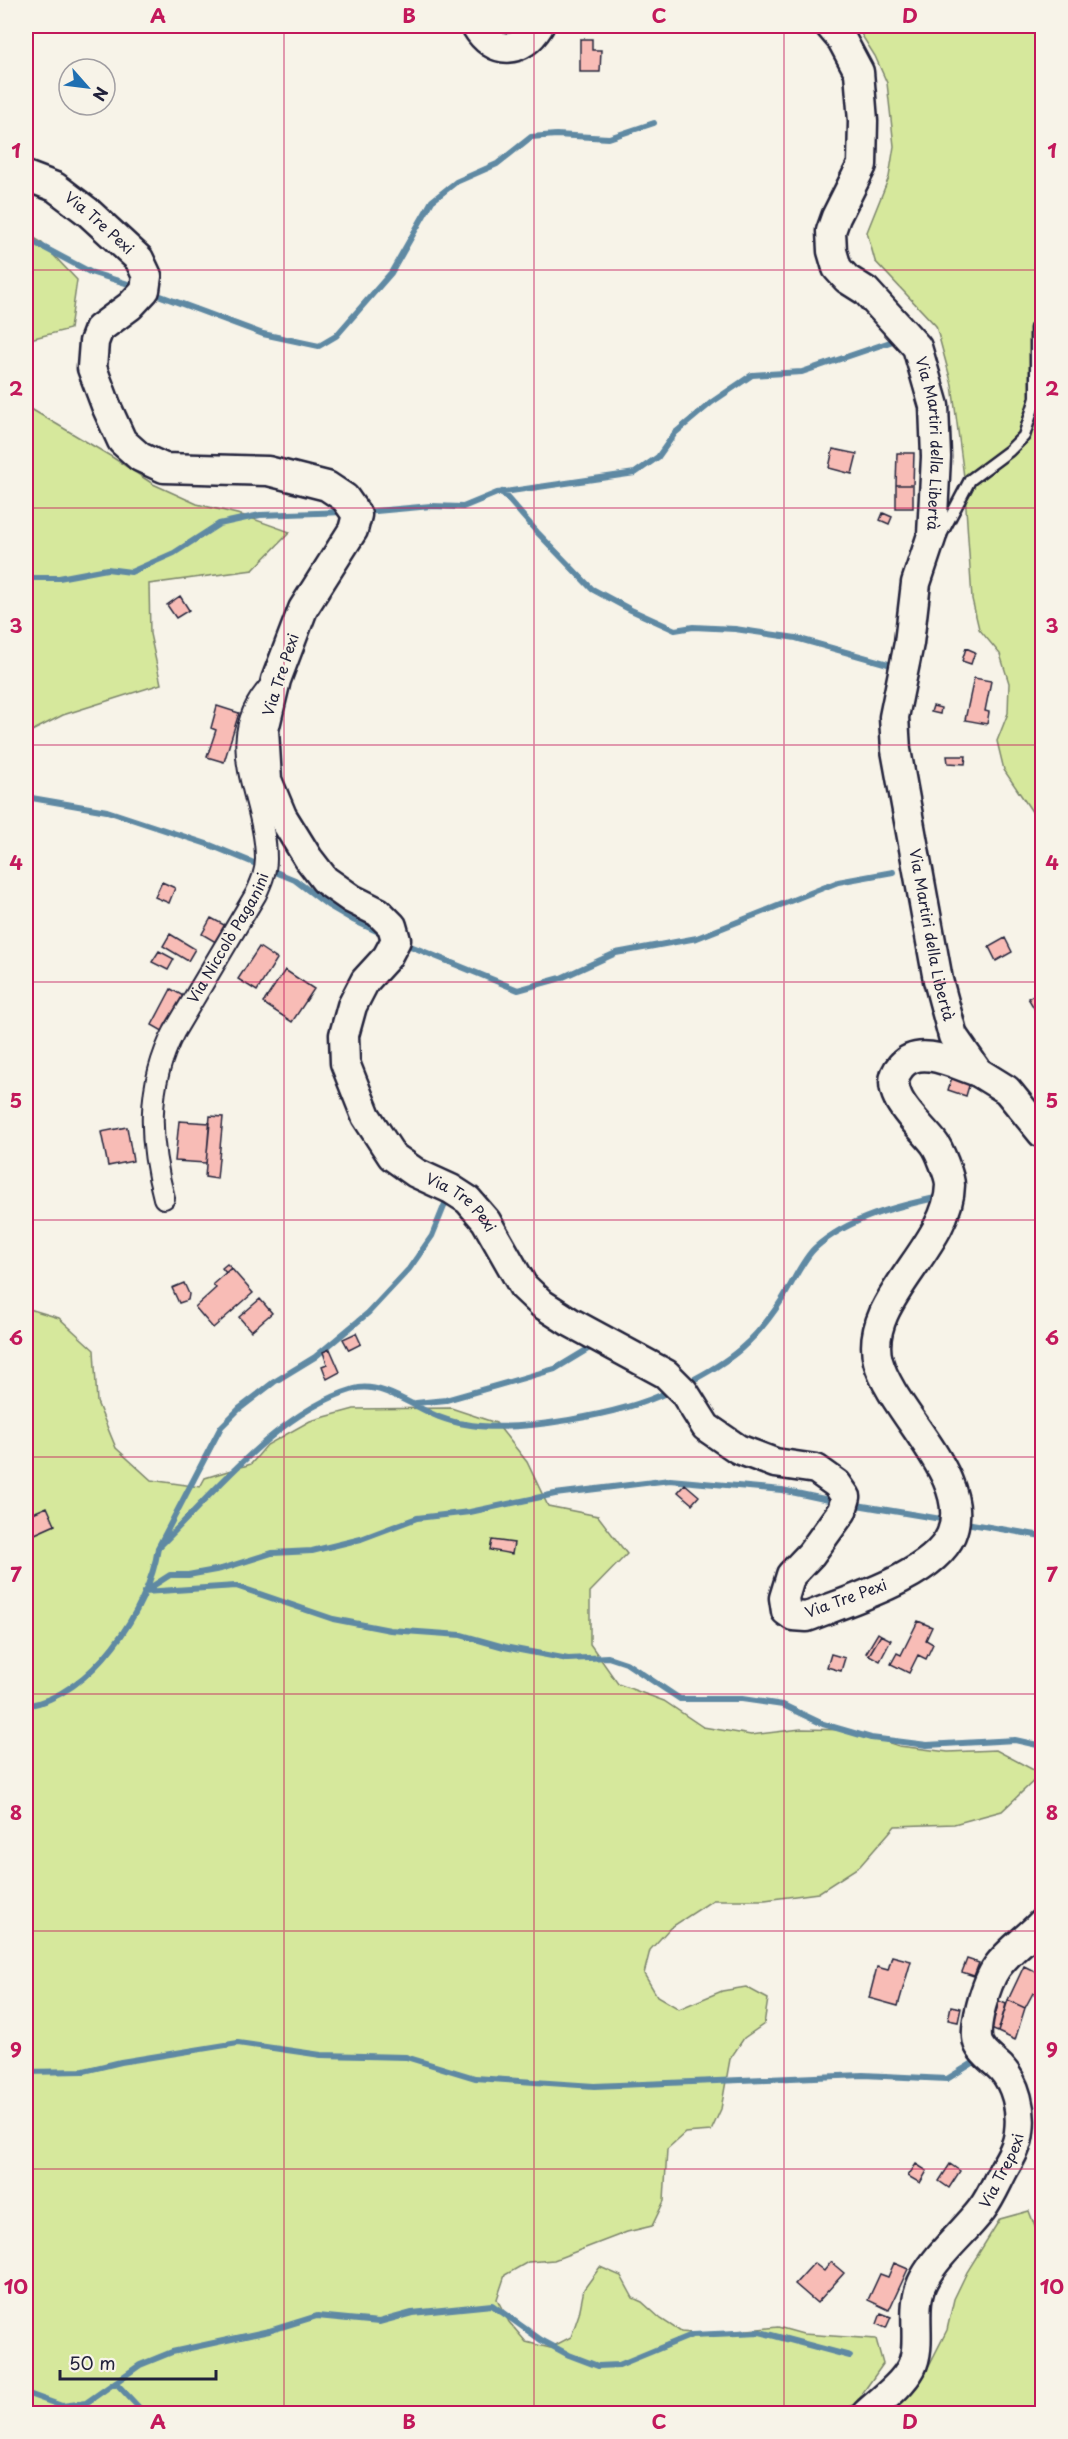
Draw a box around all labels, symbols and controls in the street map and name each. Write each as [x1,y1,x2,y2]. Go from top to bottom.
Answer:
text: A [150,0,166,30]
text: B [402,0,416,30]
text: C [651,0,667,30]
text: D [902,0,918,30]
north arrow [57,57,117,117]
text: N [88,83,115,106]
text: 1 [11,135,21,165]
text: 1 [1047,135,1057,165]
street label: Via Tre Pexi [60,185,140,259]
street label: Via Martiri della Libertà [910,354,949,532]
text: 2 [9,373,23,403]
text: 2 [1045,373,1059,403]
text: 3 [9,610,23,640]
text: 3 [1045,610,1059,640]
street label: Via Tre Pexi [255,630,304,719]
text: 4 [9,847,23,877]
street label: Via Martiri della Libertà [904,847,962,1024]
text: 4 [1045,847,1059,877]
street label: Via Niccolò Paganini [180,870,274,1007]
text: 5 [10,1085,22,1115]
text: 5 [1046,1085,1058,1115]
street label: Via Tre Pexi [422,1166,503,1236]
text: 6 [9,1322,23,1352]
text: 6 [1045,1322,1059,1352]
text: 7 [10,1559,22,1589]
text: 7 [1046,1559,1058,1589]
street label: Via Tre Pexi [801,1572,890,1623]
text: 8 [10,1797,22,1827]
text: 8 [1046,1797,1058,1827]
text: 9 [10,2034,22,2064]
text: 9 [1046,2034,1058,2064]
street label: Via Trepexi [973,2132,1029,2212]
text: 10 [4,2271,28,2301]
text: 10 [1040,2271,1064,2301]
scale bar [60,2343,216,2381]
text: 50 m [69,2349,116,2376]
text: A [150,2406,166,2436]
text: B [402,2406,416,2436]
text: C [651,2406,667,2436]
text: D [902,2406,918,2436]

